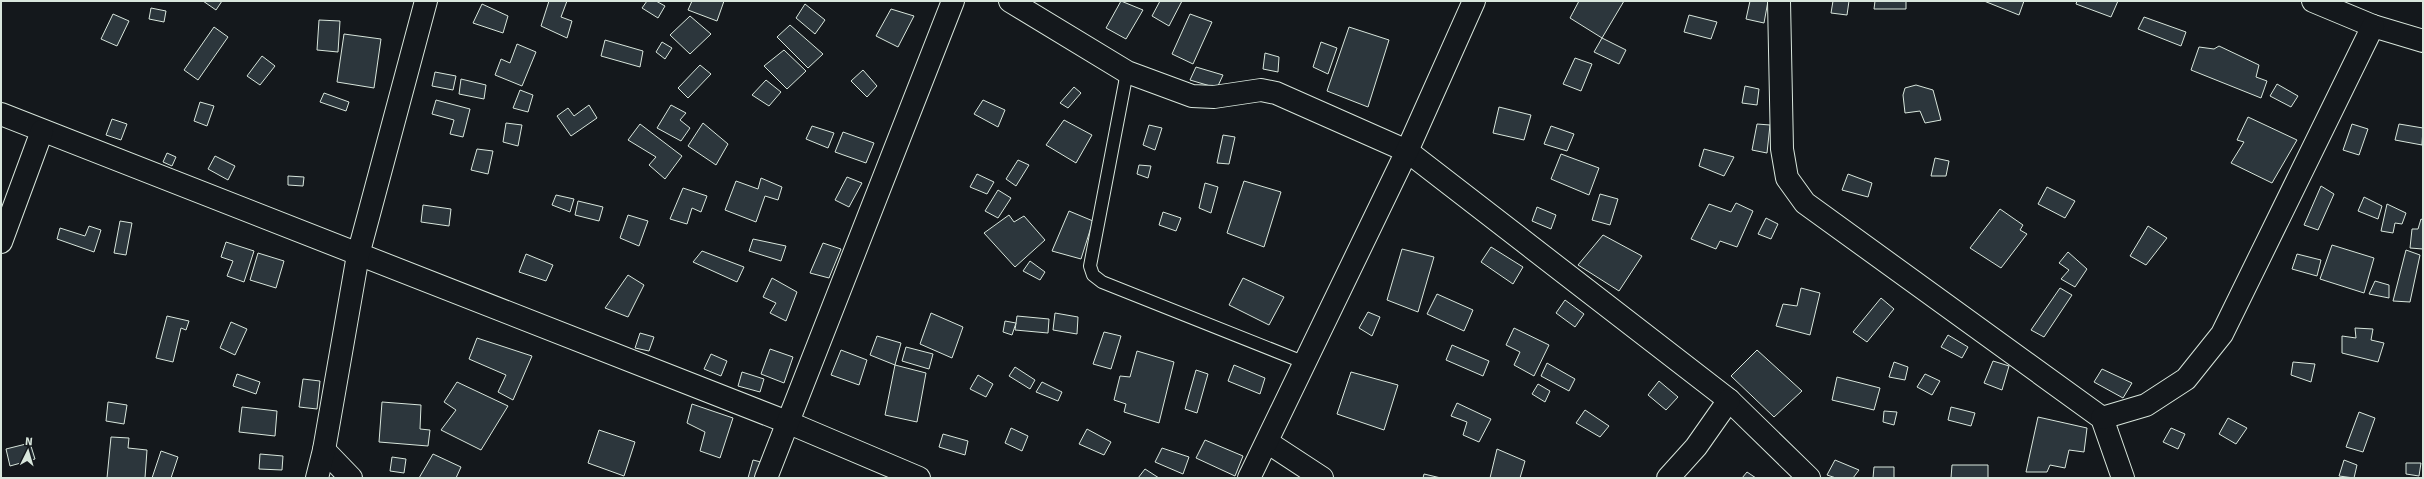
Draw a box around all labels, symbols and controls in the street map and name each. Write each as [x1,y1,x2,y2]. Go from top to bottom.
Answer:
north arrow [8,431,48,471]
text: N [24,435,33,448]

